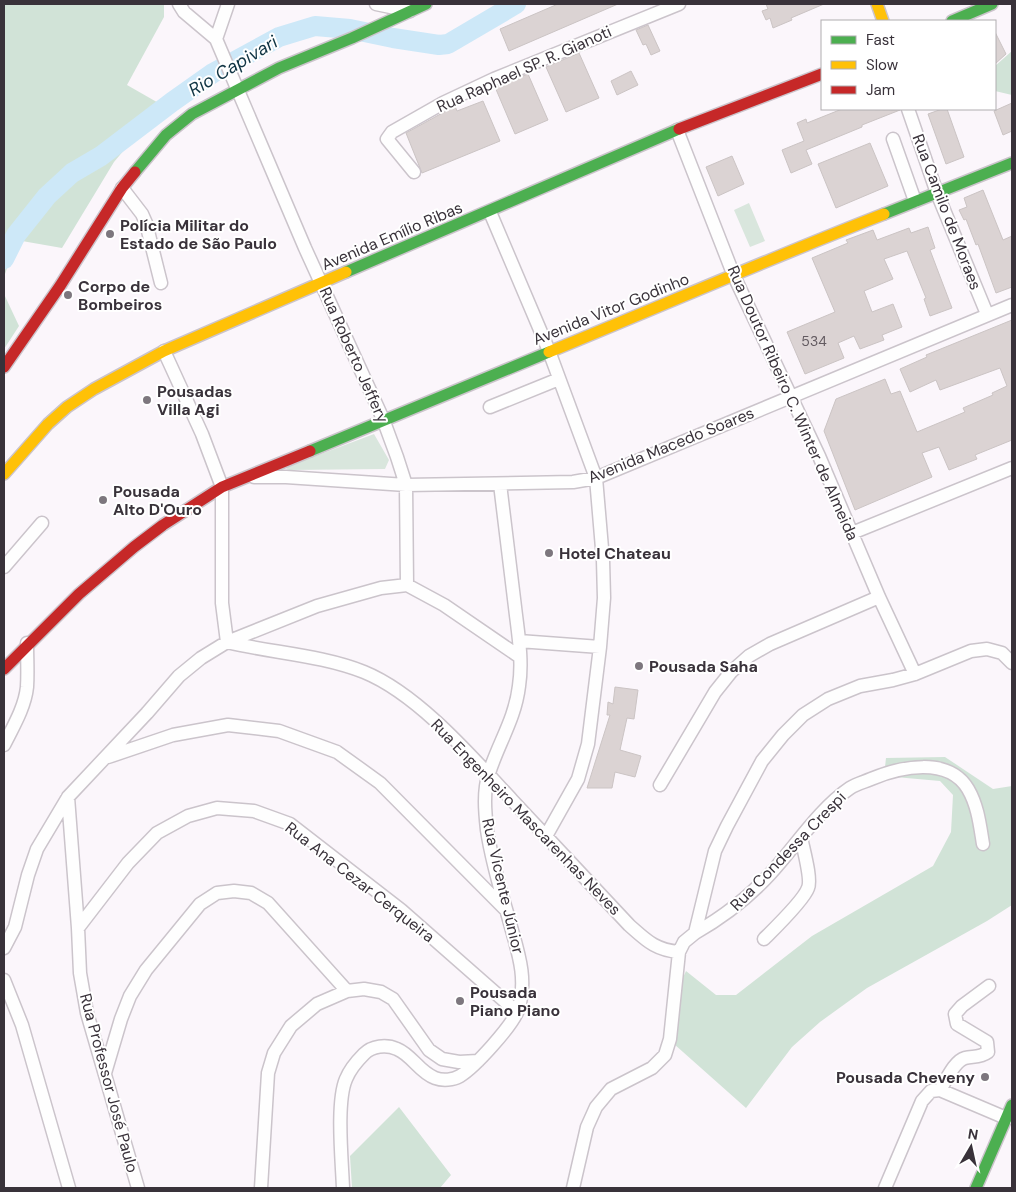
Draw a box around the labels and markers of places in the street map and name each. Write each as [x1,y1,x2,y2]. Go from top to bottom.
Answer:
place label: Polícia Militar do Estado de São Paulo [120,215,277,254]
marker: Polícia Militar do Estado de São Paulo [104,228,116,240]
place label: Corpo de Bombeiros [78,276,162,315]
marker: Corpo de Bombeiros [62,289,74,301]
place label: Pousadas Villa Agi [157,381,232,420]
marker: Pousadas Villa Agi [141,394,153,406]
place label: Pousada Alto D'Ouro [113,481,202,520]
marker: Pousada Alto D'Ouro [97,494,109,506]
place label: Hotel Chateau [559,543,671,564]
marker: Hotel Chateau [543,547,555,559]
place label: Pousada Saha [649,656,758,677]
marker: Pousada Saha [633,660,645,672]
place label: Pousada Piano Piano [470,982,560,1021]
marker: Pousada Piano Piano [454,995,466,1007]
place label: Pousada Cheveny [836,1067,975,1088]
marker: Pousada Cheveny [979,1071,991,1083]

